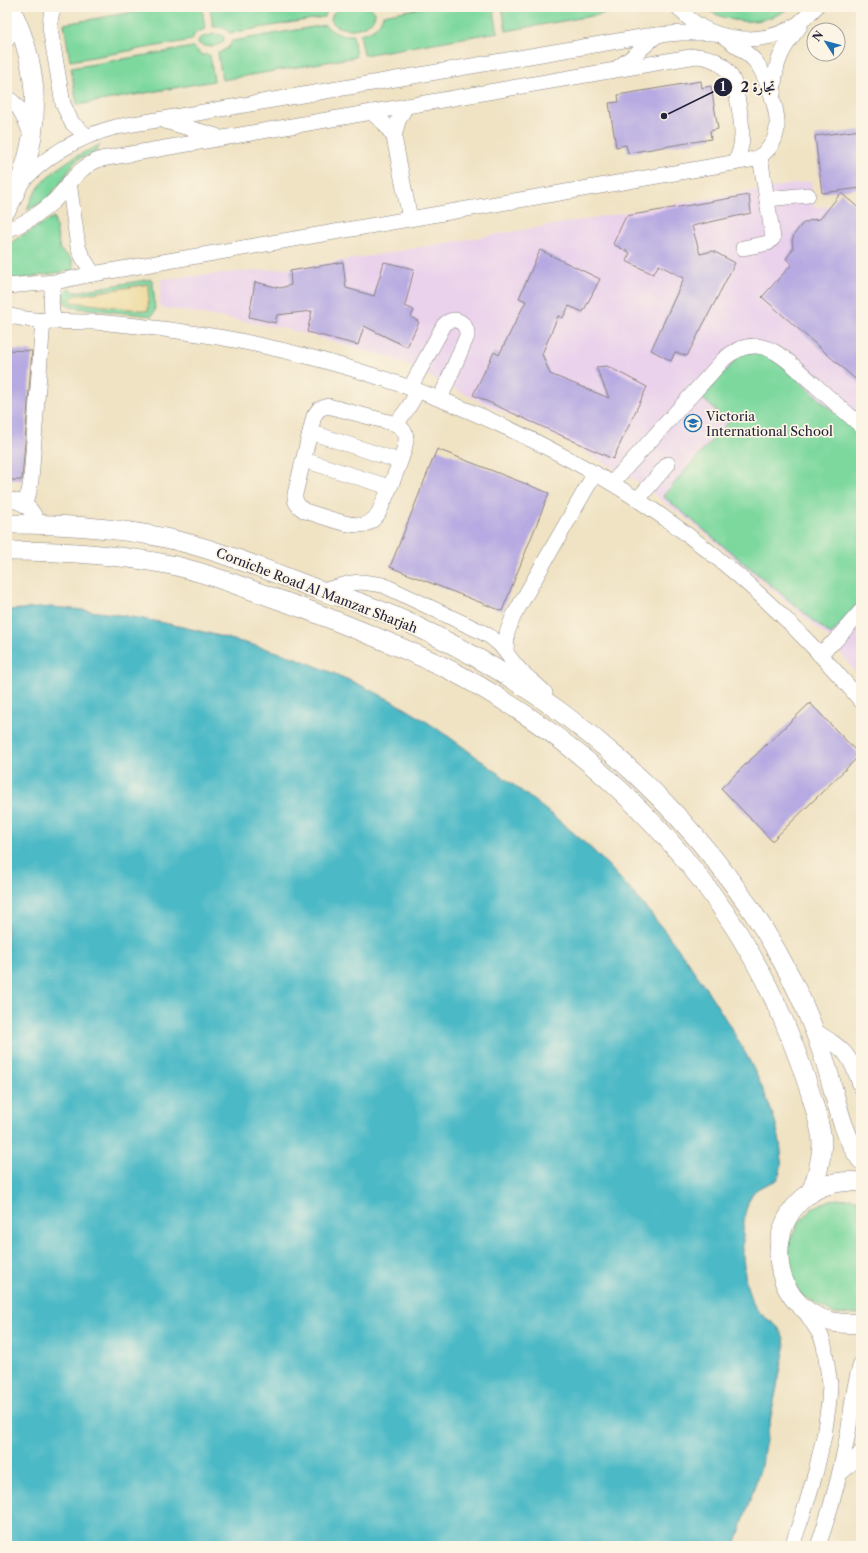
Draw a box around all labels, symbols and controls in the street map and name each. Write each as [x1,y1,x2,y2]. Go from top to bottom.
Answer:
north arrow [806,22,846,62]
text: N [809,28,827,44]
callout: تجارة 2 [713,74,783,100]
text: تجارة 2 [741,78,775,96]
text: 1 [720,79,726,94]
place label: Victoria International School [705,408,833,439]
school or university icon: Victoria International School [683,413,703,433]
street label: Corniche Road Al Mamzar Sharjah [214,544,420,636]

